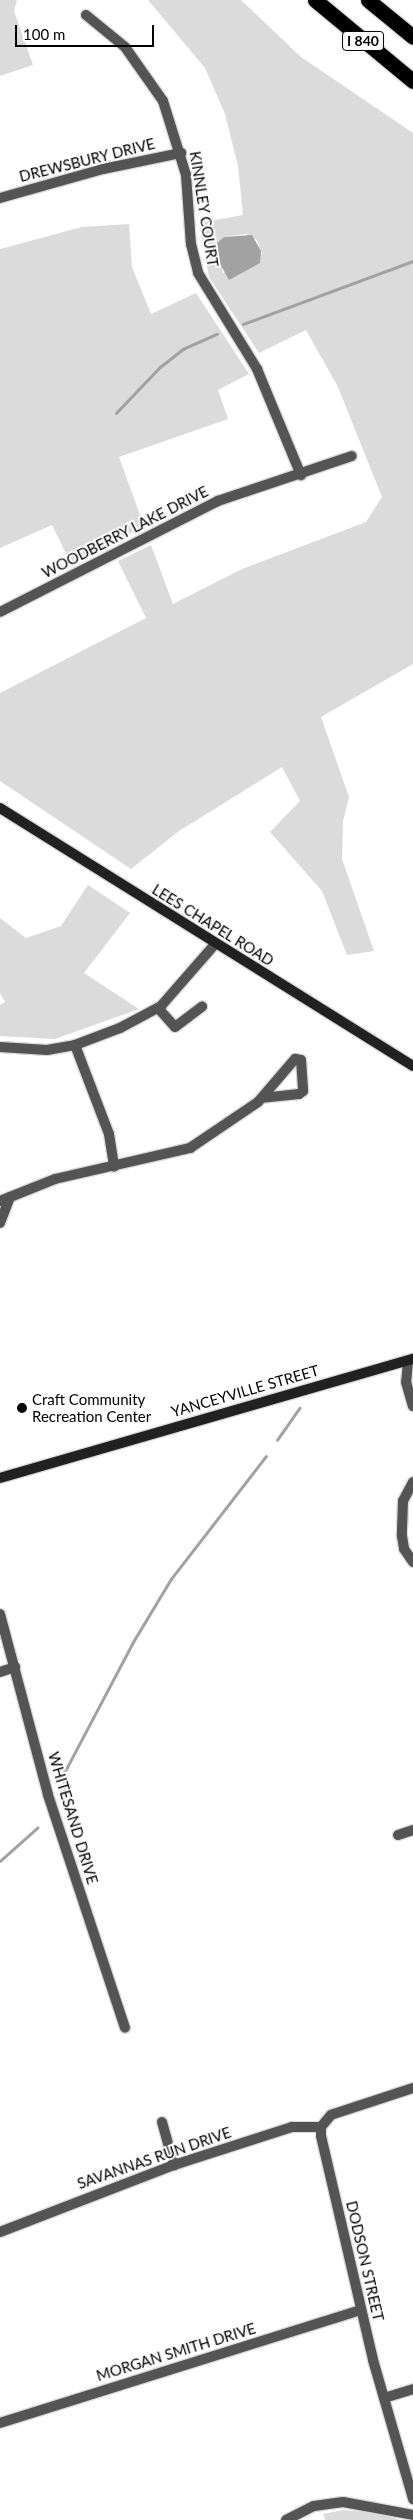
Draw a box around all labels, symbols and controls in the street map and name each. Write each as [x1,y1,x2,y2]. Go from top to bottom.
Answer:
scale bar [18,15,156,47]
text: 100 m [23,25,65,43]
road number: I 840 [342,29,384,52]
street label: DREWSBURY DRIVE [17,134,157,186]
street label: KINNLEY COURT [186,150,222,268]
street label: WOODBERRY LAKE DRIVE [39,482,211,582]
street label: LEES CHAPEL ROAD [149,880,277,970]
street label: YANCEYVILLE STREET [169,1361,321,1421]
place label: Craft Community Recreation Center [32,1390,151,1425]
marker: Craft Community Recreation Center [16,1402,28,1414]
street label: WHITESAND DRIVE [44,1750,102,1886]
street label: SAVANNAS RUN DRIVE [75,2123,233,2193]
street label: DODSON STREET [342,2199,388,2323]
street label: MORGAN SMITH DRIVE [94,2319,258,2385]

